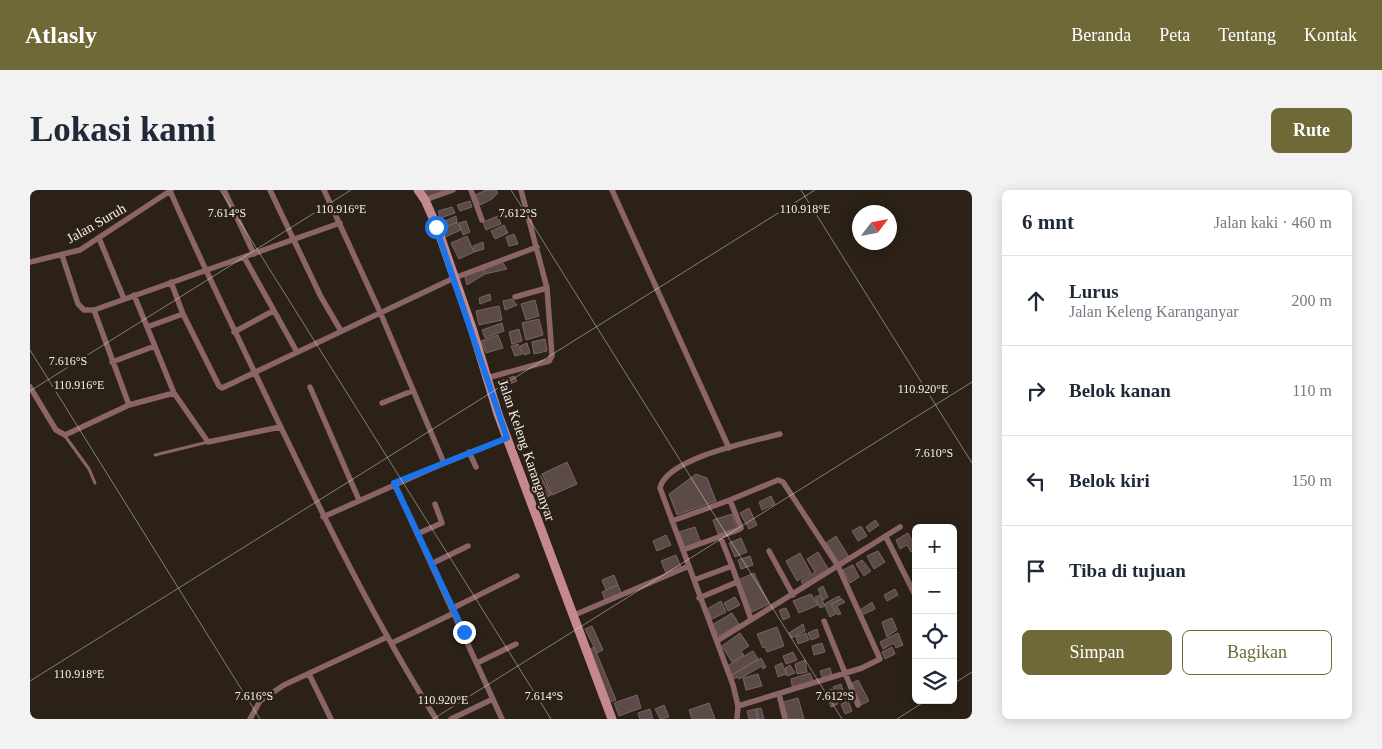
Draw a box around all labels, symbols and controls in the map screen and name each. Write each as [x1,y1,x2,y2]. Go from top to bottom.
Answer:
text: Atlasly [25,22,97,48]
text: Beranda [1071,25,1131,45]
text: Peta [1159,25,1190,45]
text: Tentang [1218,25,1276,45]
text: Kontak [1304,25,1357,45]
button: Rute [1271,108,1352,153]
text: Lokasi kami [30,110,216,149]
street label: Jalan Suruh [64,201,128,246]
text: 110.916°E [316,202,366,216]
text: 110.918°E [780,202,830,216]
north arrow [852,205,897,250]
text: 7.614°S [208,206,246,220]
text: 7.612°S [499,206,537,220]
text: 6 mnt [1022,210,1074,234]
text: Jalan kaki · 460 m [1214,214,1332,231]
route start [425,216,448,239]
text: Lurus [1069,281,1119,302]
icon: ahead [1022,287,1050,315]
text: 200 m [1292,292,1332,309]
text: Jalan Keleng Karanganyar [1069,303,1239,320]
text: 7.616°S [49,354,87,368]
icon: right [1022,377,1050,405]
text: 110.916°E [54,378,104,392]
street label: Jalan Keleng Karanganyar [495,378,558,523]
text: Belok kanan [1069,380,1171,401]
text: 110.920°E [898,382,948,396]
text: 110 m [1292,382,1332,399]
text: 7.610°S [915,446,953,460]
icon: left [1022,467,1050,495]
text: Belok kiri [1069,470,1150,491]
text: 150 m [1292,472,1332,489]
map controls [912,524,957,704]
button: + [912,524,957,569]
icon: arrive [1022,557,1050,585]
text: Tiba di tujuan [1069,560,1186,581]
button: − [912,569,957,614]
button: locate [912,614,957,659]
route end [453,621,476,644]
button: Simpan [1022,630,1172,675]
button: Bagikan [1182,630,1332,675]
button: layers [912,659,957,704]
text: 110.918°E [54,667,104,681]
text: 7.616°S [235,689,273,703]
text: 7.614°S [525,689,563,703]
text: 7.612°S [816,689,854,703]
text: 110.920°E [418,693,468,707]

